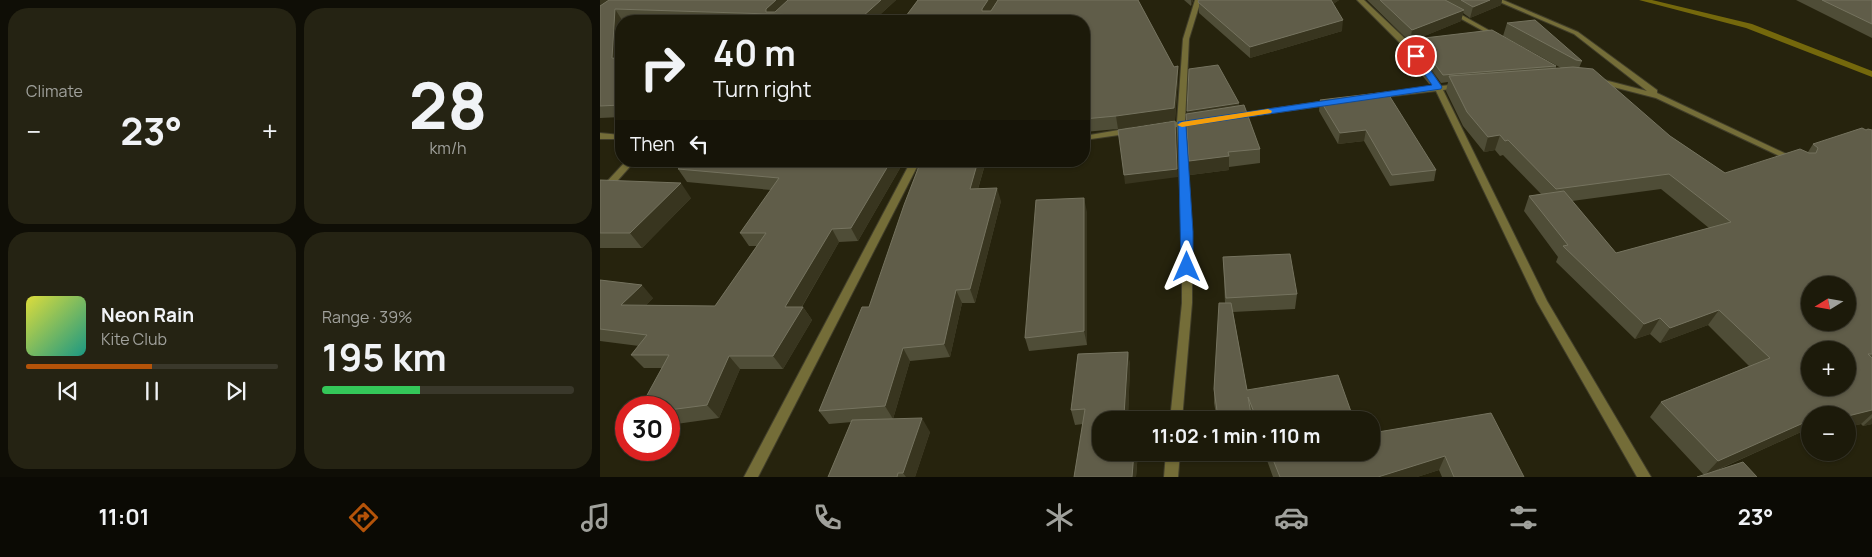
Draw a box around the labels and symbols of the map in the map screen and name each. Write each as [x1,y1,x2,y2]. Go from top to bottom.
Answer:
pin [1395,35,1437,77]
position arrow [1160,240,1212,292]
north arrow [1801,276,1856,331]
speed limit sign: 30 [615,396,680,461]

